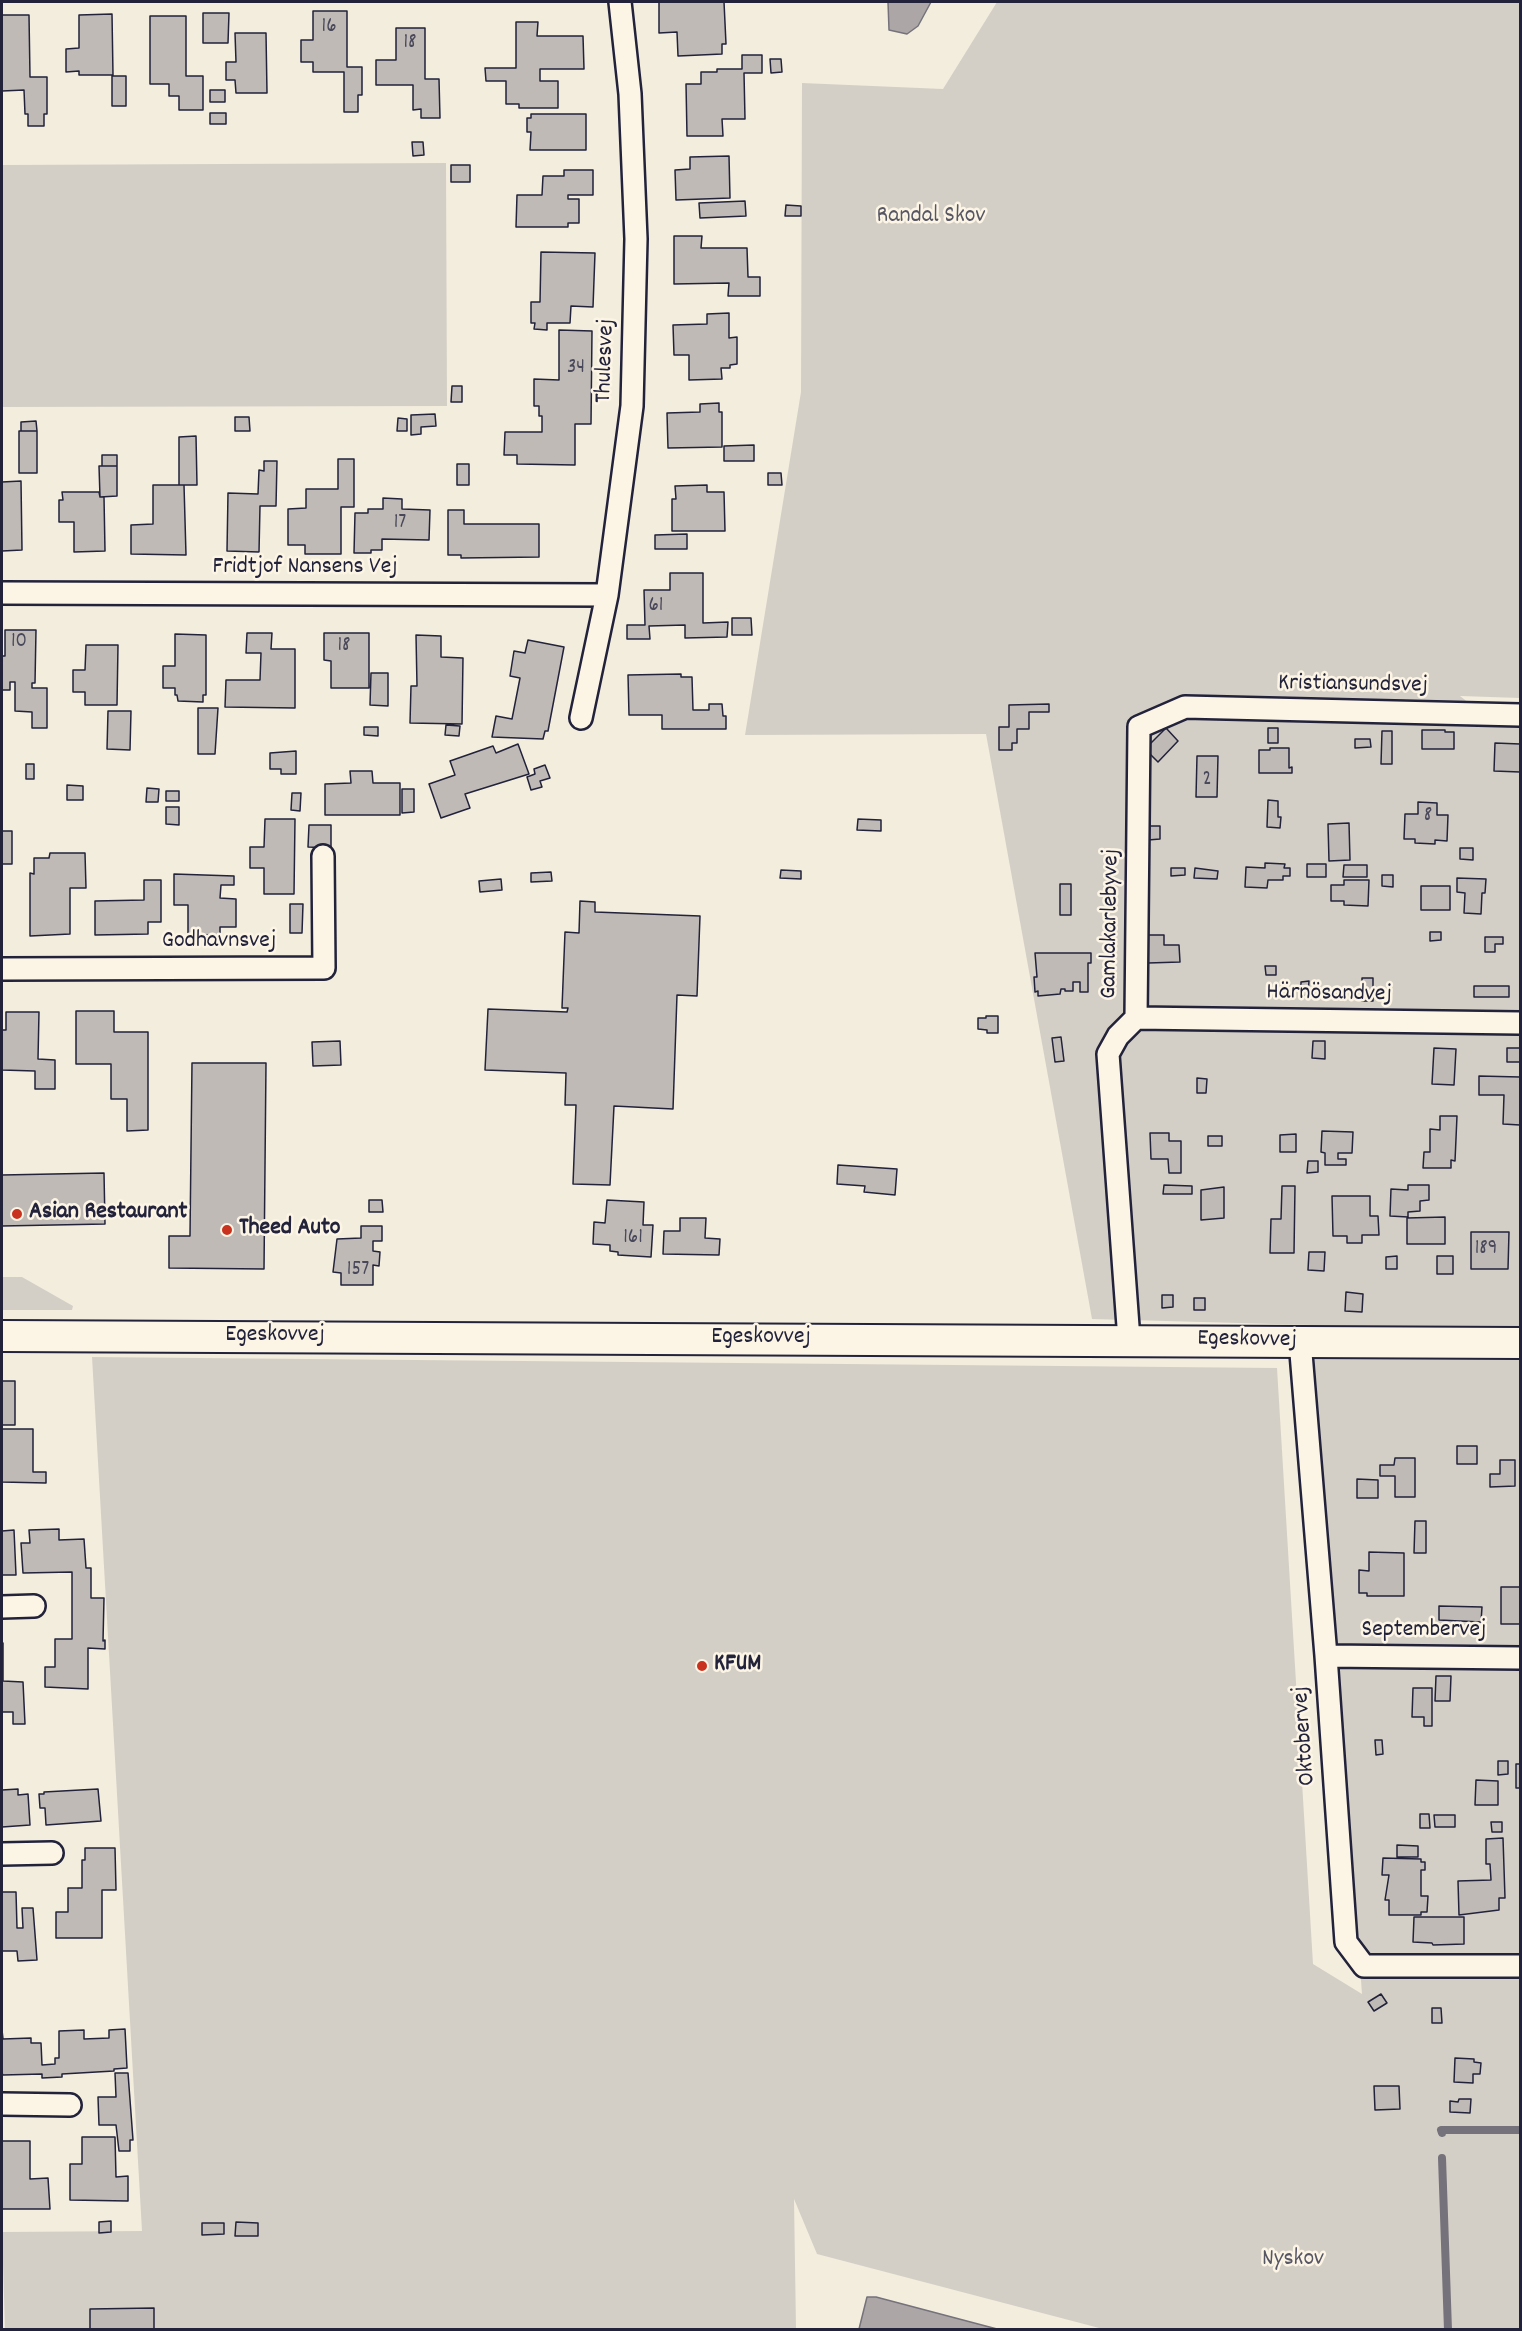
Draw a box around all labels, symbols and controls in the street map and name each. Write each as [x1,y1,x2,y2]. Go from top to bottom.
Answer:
house number: 16 [322,15,336,41]
house number: 18 [403,31,417,57]
park label: Randal Skov [877,204,985,232]
street label: Thulesvej [591,318,623,404]
house number: 34 [567,356,585,382]
house number: 17 [394,511,406,537]
street label: Fridtjof Nansens Vej [213,555,397,583]
house number: 61 [649,594,663,620]
house number: 10 [11,630,27,656]
house number: 18 [337,634,351,660]
street label: Kristiansundsvej [1278,670,1428,702]
house number: 2 [1202,768,1212,794]
house number: 8 [1424,804,1432,830]
street label: Gamlakarlebyvej [1096,849,1128,999]
street label: Godhavnsvej [162,929,276,957]
street label: Härnösandvej [1266,980,1392,1010]
place label: Asian Restaurant [29,1200,187,1228]
marker: Asian Restaurant [10,1207,24,1221]
place label: Theed Auto [239,1216,340,1244]
marker: Theed Auto [220,1223,234,1237]
house number: 161 [623,1226,643,1252]
house number: 189 [1475,1237,1497,1263]
house number: 157 [347,1258,369,1284]
street label: Egeskovvej [225,1323,325,1351]
street label: Egeskovvej [711,1325,811,1353]
street label: Egeskovvej [1197,1326,1297,1356]
street label: Septembervej [1362,1618,1486,1646]
place label: KFUM [714,1652,761,1680]
marker: KFUM [695,1659,709,1673]
street label: Oktobervej [1288,1685,1324,1787]
park label: Nyskov [1262,2247,1324,2275]

